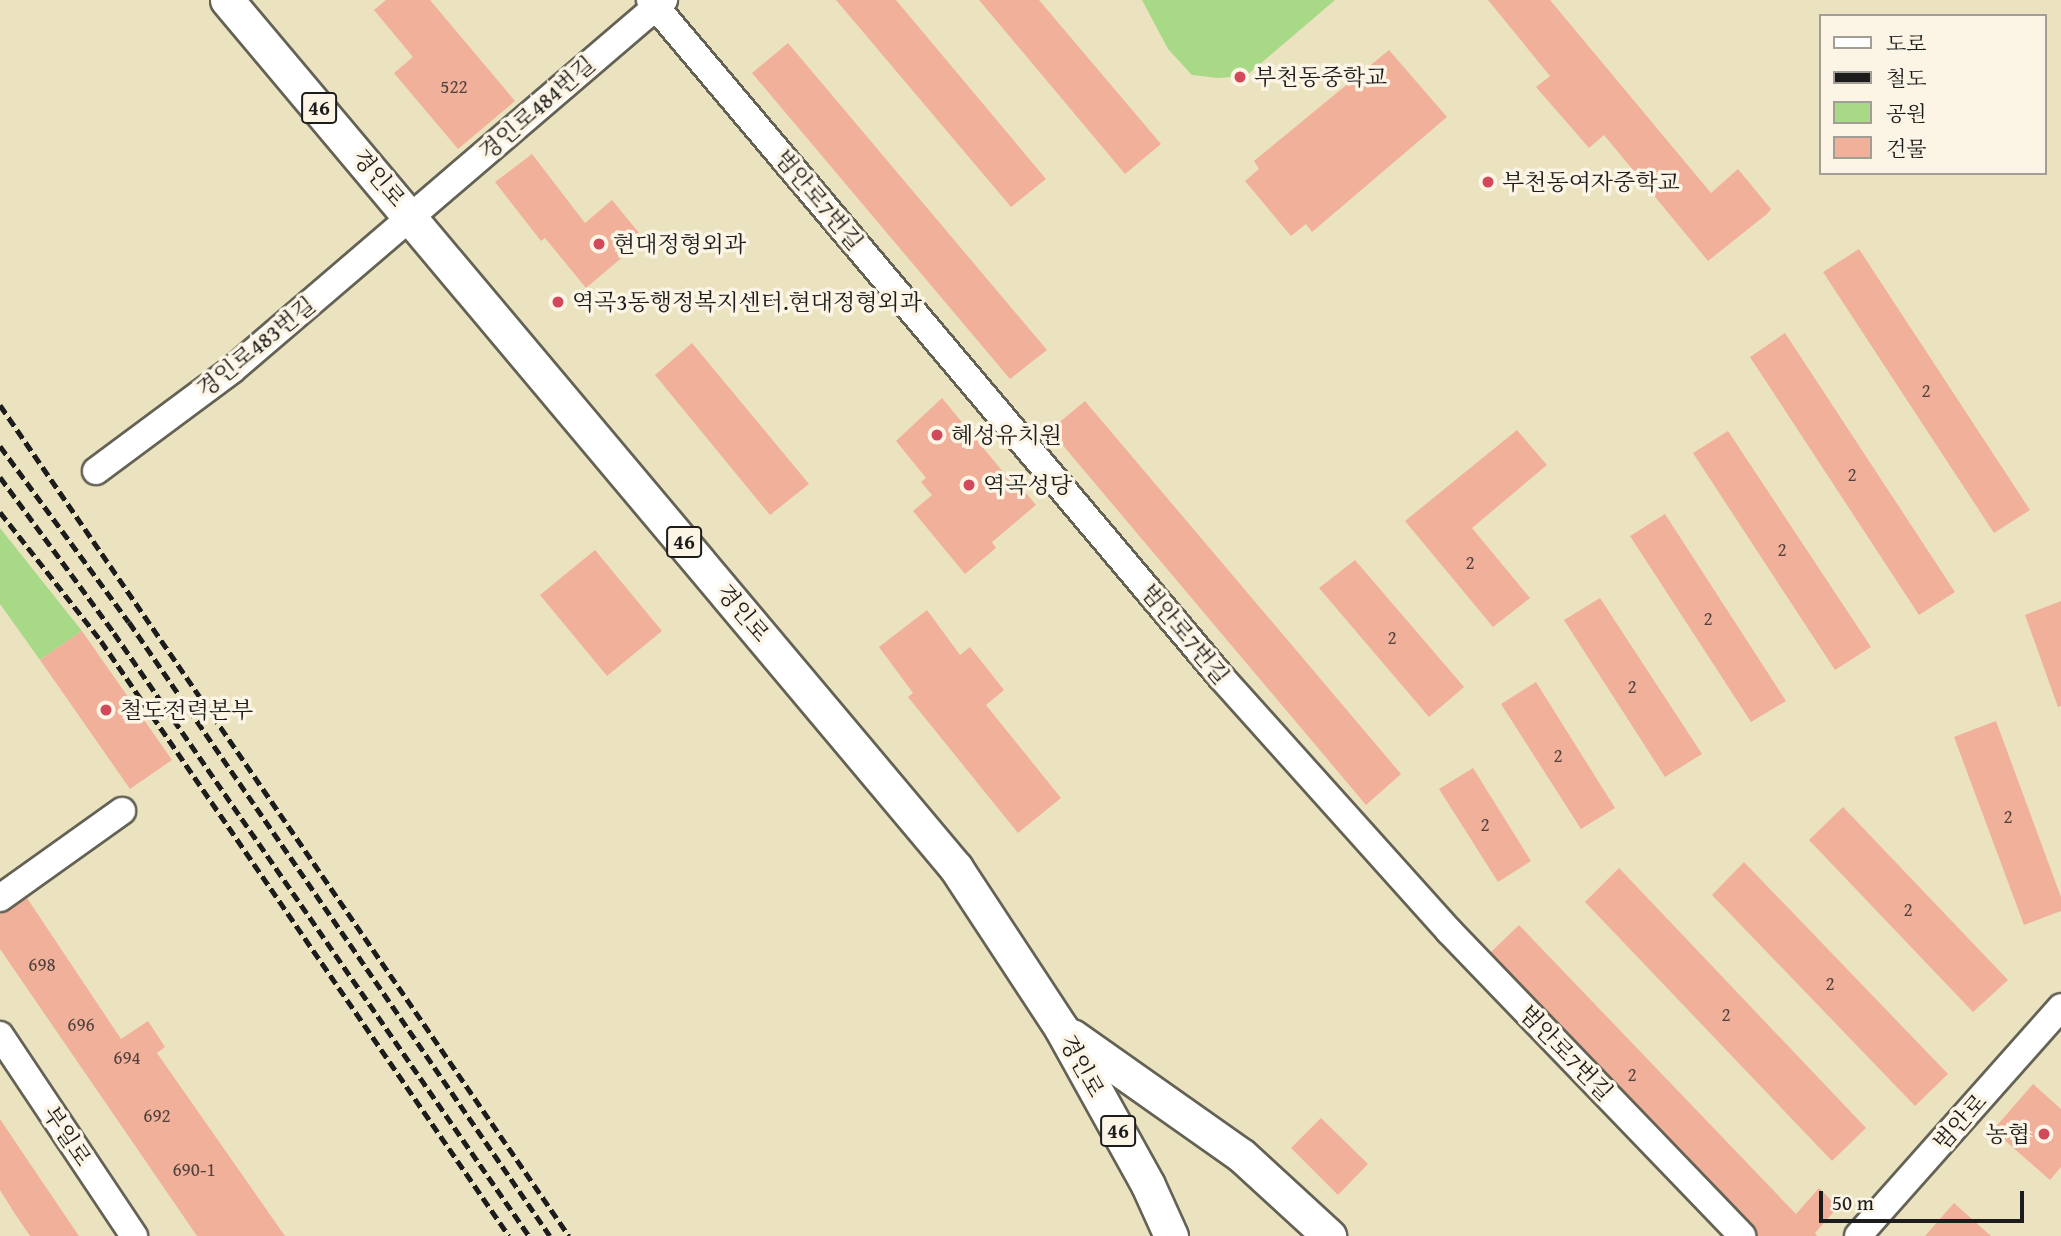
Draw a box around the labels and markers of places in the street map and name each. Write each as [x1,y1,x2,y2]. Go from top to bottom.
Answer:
place label: 부천동중학교 [1254,63,1387,91]
marker: 부천동중학교 [1232,69,1248,85]
place label: 부천동여자중학교 [1502,168,1680,196]
marker: 부천동여자중학교 [1480,174,1496,190]
place label: 현대정형외과 [613,230,746,258]
marker: 현대정형외과 [591,236,607,252]
place label: 역곡3동행정복지센터.현대정형외과 [572,288,922,316]
marker: 역곡3동행정복지센터.현대정형외과 [550,294,566,310]
place label: 혜성유치원 [951,421,1062,449]
marker: 혜성유치원 [929,427,945,443]
place label: 역곡성당 [983,471,1072,499]
marker: 역곡성당 [961,477,977,493]
place label: 철도전력본부 [120,696,253,724]
marker: 철도전력본부 [98,702,114,718]
place label: 농협 [1986,1120,2030,1148]
marker: 농협 [2036,1126,2052,1142]

